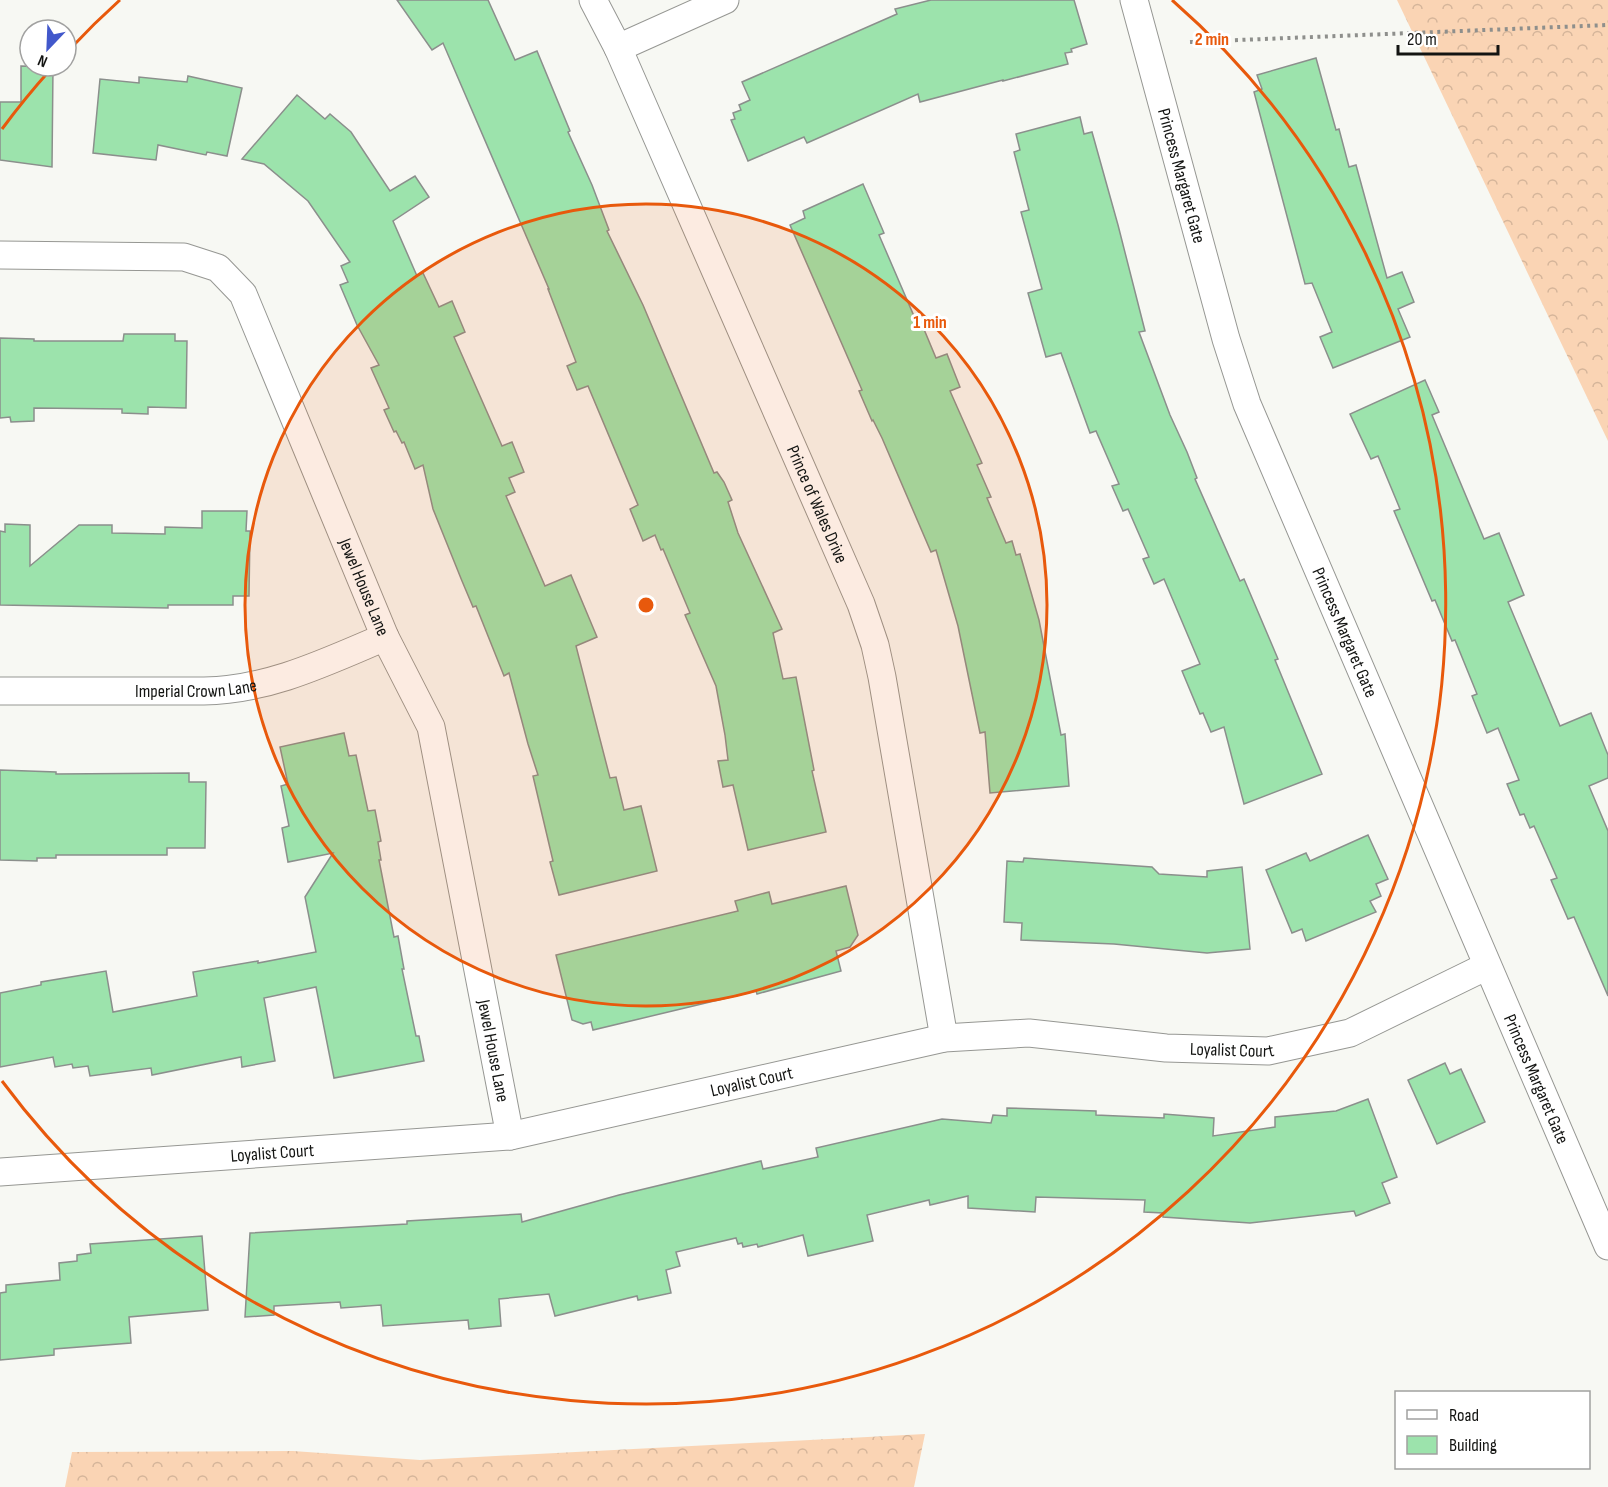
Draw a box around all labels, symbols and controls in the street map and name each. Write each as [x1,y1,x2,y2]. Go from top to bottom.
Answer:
north arrow [18,18,78,78]
scale bar [1398,18,1498,56]
text: 2 min [1195,29,1229,50]
text: 20 m [1407,29,1437,50]
text: N [35,50,50,71]
street label: Princess Margaret Gate [1153,106,1210,245]
text: 1 min [913,312,947,333]
street label: Prince of Wales Drive [782,442,852,566]
street label: Jewel House Lane [334,534,394,639]
street label: Princess Margaret Gate [1308,564,1382,700]
centre of rings [636,595,656,615]
street label: Imperial Crown Lane [135,674,259,702]
street label: Jewel House Lane [473,997,514,1104]
street label: Princess Margaret Gate [1499,1011,1573,1147]
street label: Loyalist Court [1190,1038,1276,1062]
street label: Loyalist Court [708,1062,795,1101]
street label: Loyalist Court [230,1139,315,1166]
legend [1395,1391,1590,1469]
text: Road [1449,1405,1479,1426]
text: Building [1449,1435,1497,1456]

